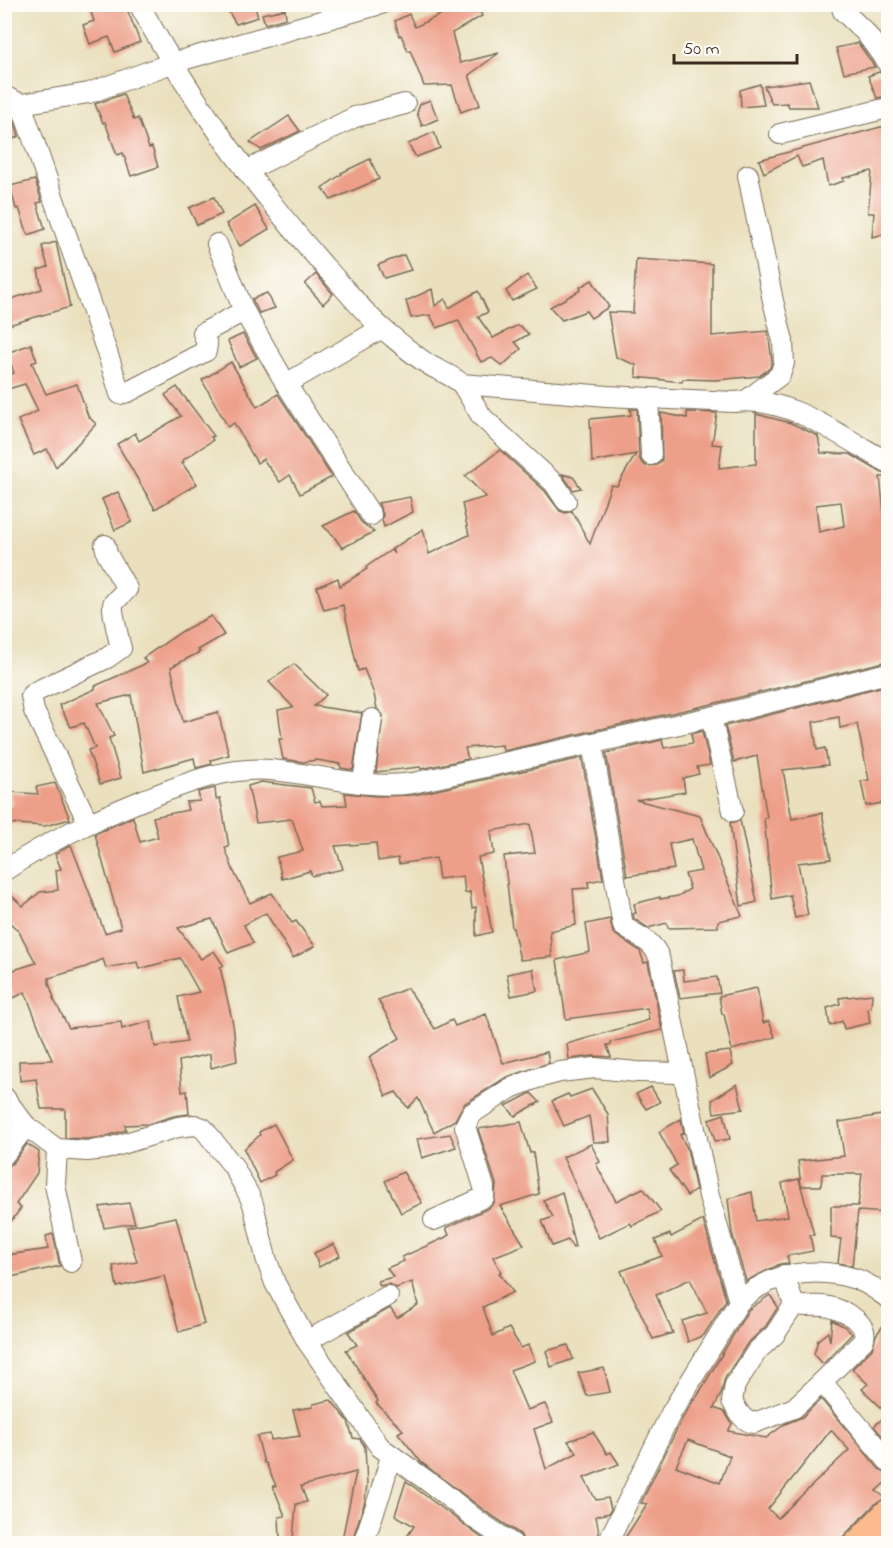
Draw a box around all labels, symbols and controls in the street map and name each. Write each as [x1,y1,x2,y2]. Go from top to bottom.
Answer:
scale bar [674,27,797,65]
text: 50 m [683,37,720,63]

